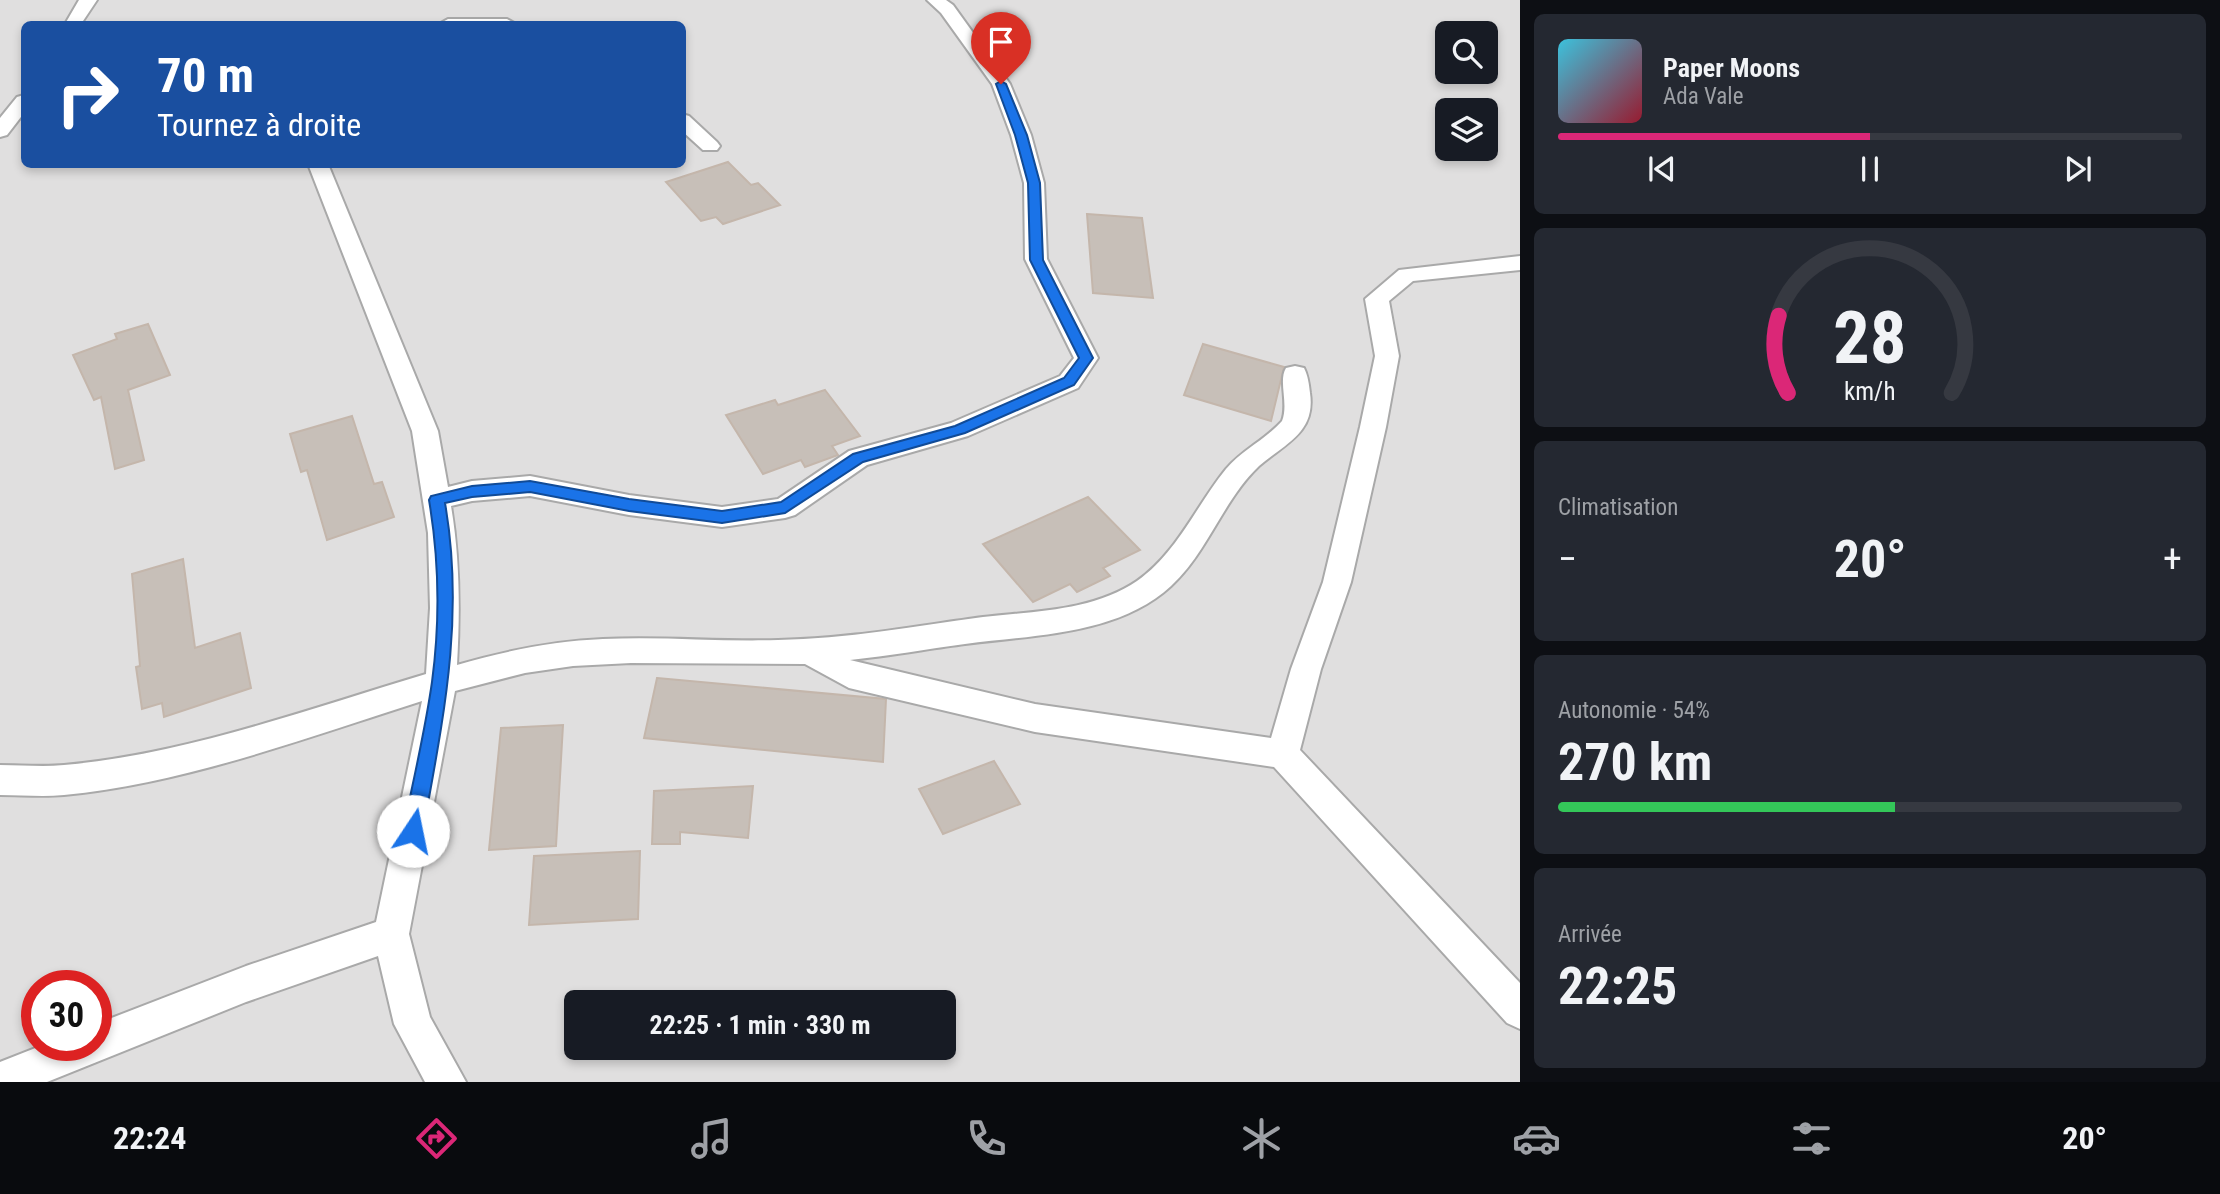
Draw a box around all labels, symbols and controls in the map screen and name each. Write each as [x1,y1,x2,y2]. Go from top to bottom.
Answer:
pin [971,12.0,1031,84]
map controls [1435,21,1498,161]
button: search [1435,21,1498,84]
icon: arrive [982,23,1020,61]
text: 70 m [157,47,254,104]
icon: right [42,49,133,140]
text: Paper Moons [1663,53,1800,83]
text: Ada Vale [1663,83,1743,110]
button: layers [1435,98,1498,161]
text: Tournez à droite [157,106,361,144]
icon: previous [1643,150,1681,188]
icon: pause [1851,150,1889,188]
icon: next [2059,150,2097,188]
text: 28 [1833,296,1907,382]
text: km/h [1844,377,1896,406]
text: Climatisation [1558,494,1678,521]
text: 20° [1834,529,1906,590]
text: − [1558,537,1577,581]
text: + [2163,537,2182,581]
text: Autonomie · 54% [1558,697,1710,724]
text: 270 km [1558,732,1712,793]
position arrow [376,794,450,868]
text: Arrivée [1558,921,1622,948]
text: 22:25 [1558,956,1677,1017]
speed limit sign: 30 [21,970,112,1061]
text: 22:25 · 1 min · 330 m [650,1010,870,1040]
icon: directions [412,1114,461,1163]
icon: music [687,1114,736,1163]
icon: phone [962,1114,1011,1163]
icon: climate [1237,1114,1286,1163]
icon: car [1512,1114,1561,1163]
icon: filters [1787,1114,1836,1163]
text: 22:24 [113,1119,186,1157]
text: 20° [2062,1119,2107,1157]

